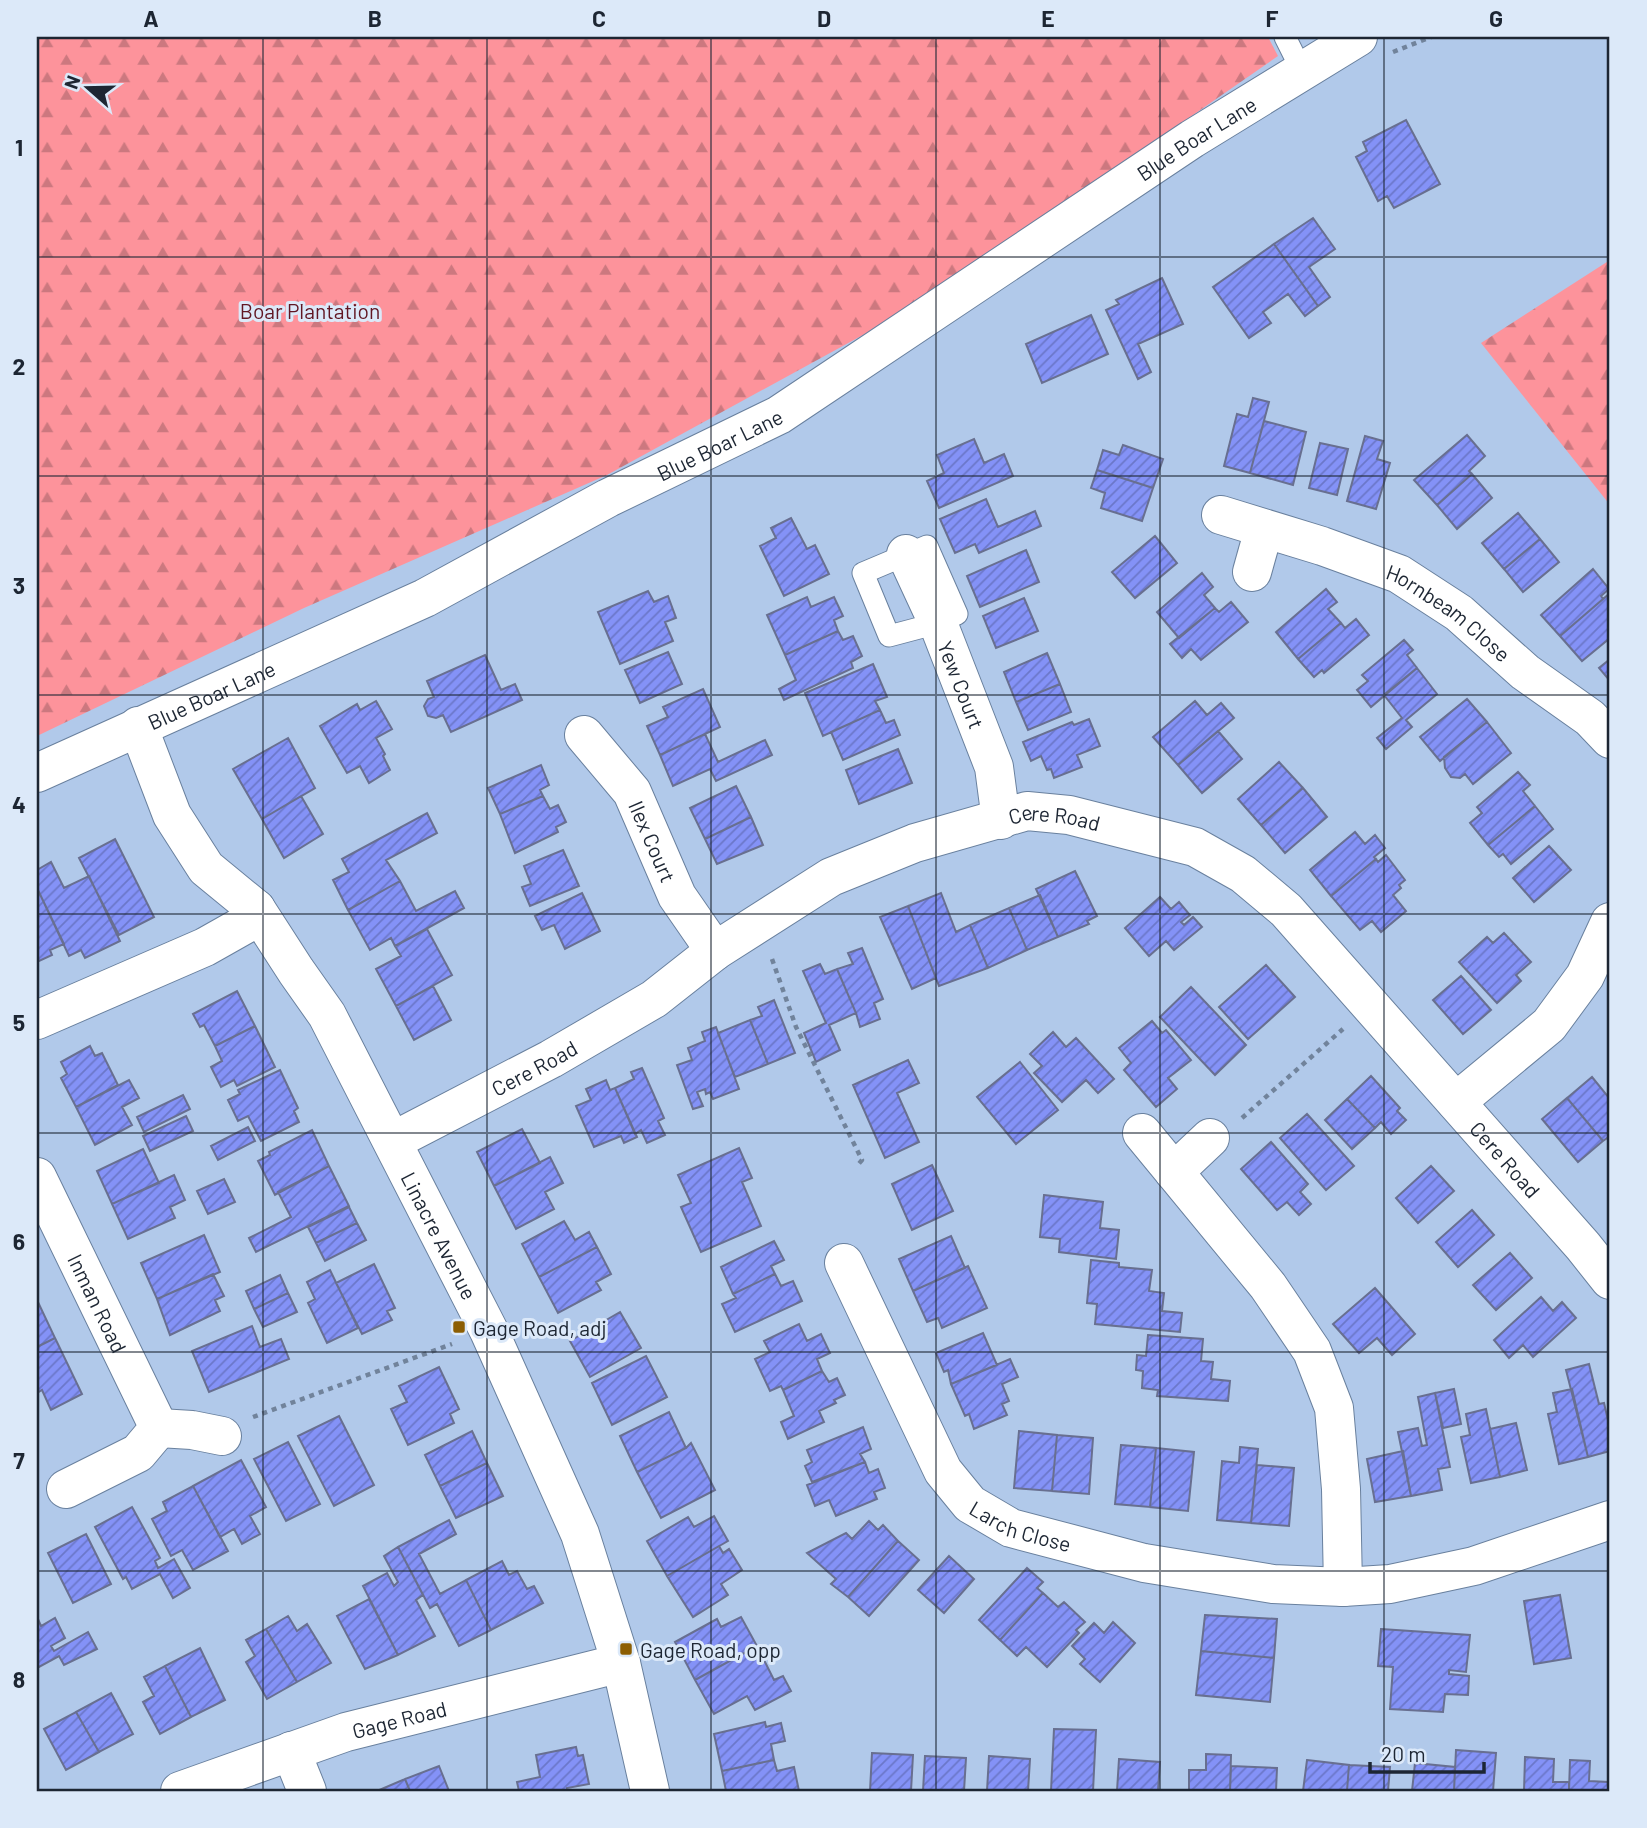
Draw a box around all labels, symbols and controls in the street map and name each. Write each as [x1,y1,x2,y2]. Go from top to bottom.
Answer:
text: A [143,4,159,32]
text: B [368,4,382,32]
text: C [592,4,606,32]
text: D [817,4,831,32]
text: E [1041,4,1055,32]
text: F [1266,4,1279,32]
text: G [1489,4,1503,32]
north arrow [52,52,122,122]
text: N [59,72,85,92]
street label: Blue Boar Lane [1131,90,1260,185]
text: 1 [15,133,23,161]
park label: Boar Plantation [240,298,380,323]
text: 2 [13,352,25,380]
street label: Blue Boar Lane [652,403,786,485]
street label: Hornbeam Close [1383,558,1516,666]
text: 3 [13,571,25,599]
street label: Yew Court [934,637,990,732]
street label: Blue Boar Lane [144,655,279,734]
text: 4 [12,790,26,818]
street label: Ilex Court [625,796,682,886]
street label: Cere Road [1005,798,1103,835]
text: 5 [13,1008,25,1036]
street label: Cere Road [487,1034,581,1100]
street label: Cere Road [1466,1116,1546,1202]
street label: Linacre Avenue [397,1167,483,1303]
text: 6 [13,1227,25,1255]
street label: Inman Road [64,1249,133,1356]
place label: Gage Road, adj [473,1315,607,1340]
marker: Gage Road, adj [451,1319,467,1335]
text: 7 [13,1446,25,1474]
street label: Larch Close [966,1494,1074,1556]
place label: Gage Road, opp [640,1637,781,1662]
marker: Gage Road, opp [618,1641,634,1657]
text: 8 [13,1665,25,1693]
street label: Gage Road [349,1695,449,1743]
scale bar [1370,1730,1484,1774]
text: 20 m [1381,1741,1426,1766]

